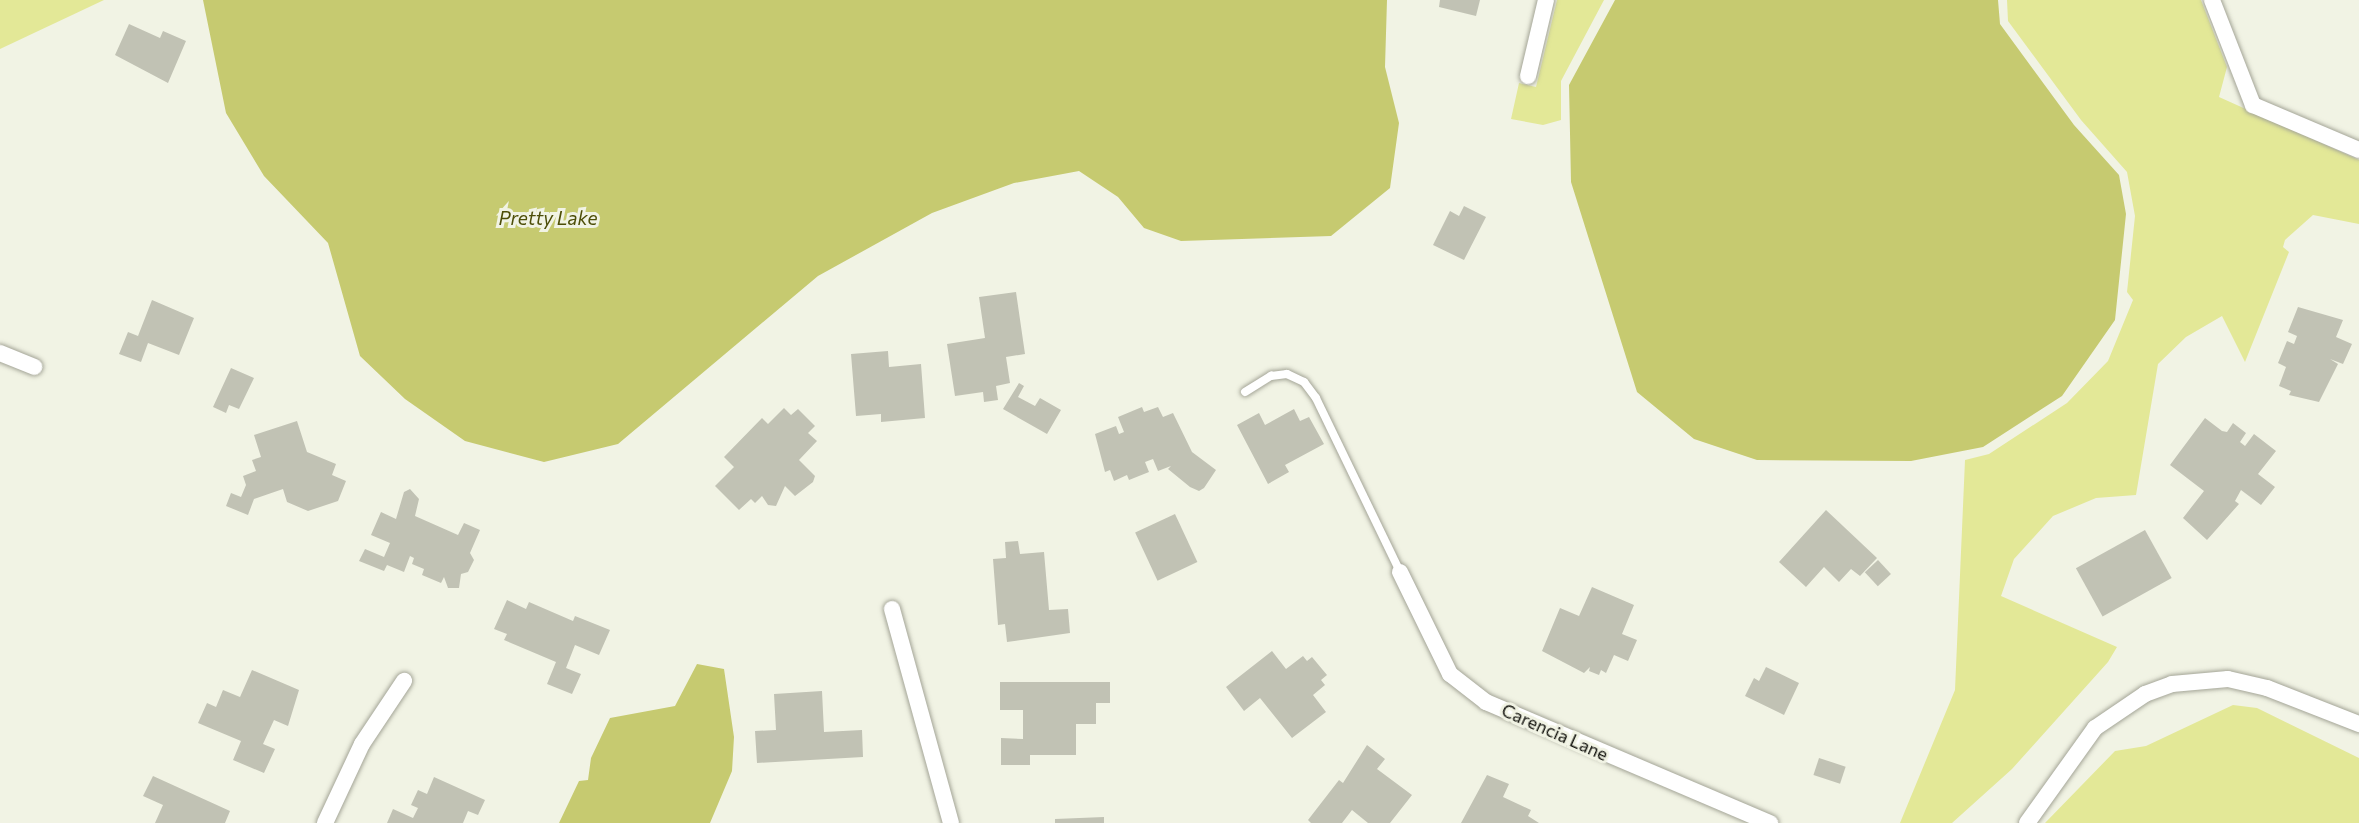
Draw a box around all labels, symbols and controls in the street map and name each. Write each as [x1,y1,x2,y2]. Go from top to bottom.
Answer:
water label: Pretty Lake [499,207,597,229]
street label: Carencia Lane [1498,699,1612,765]

